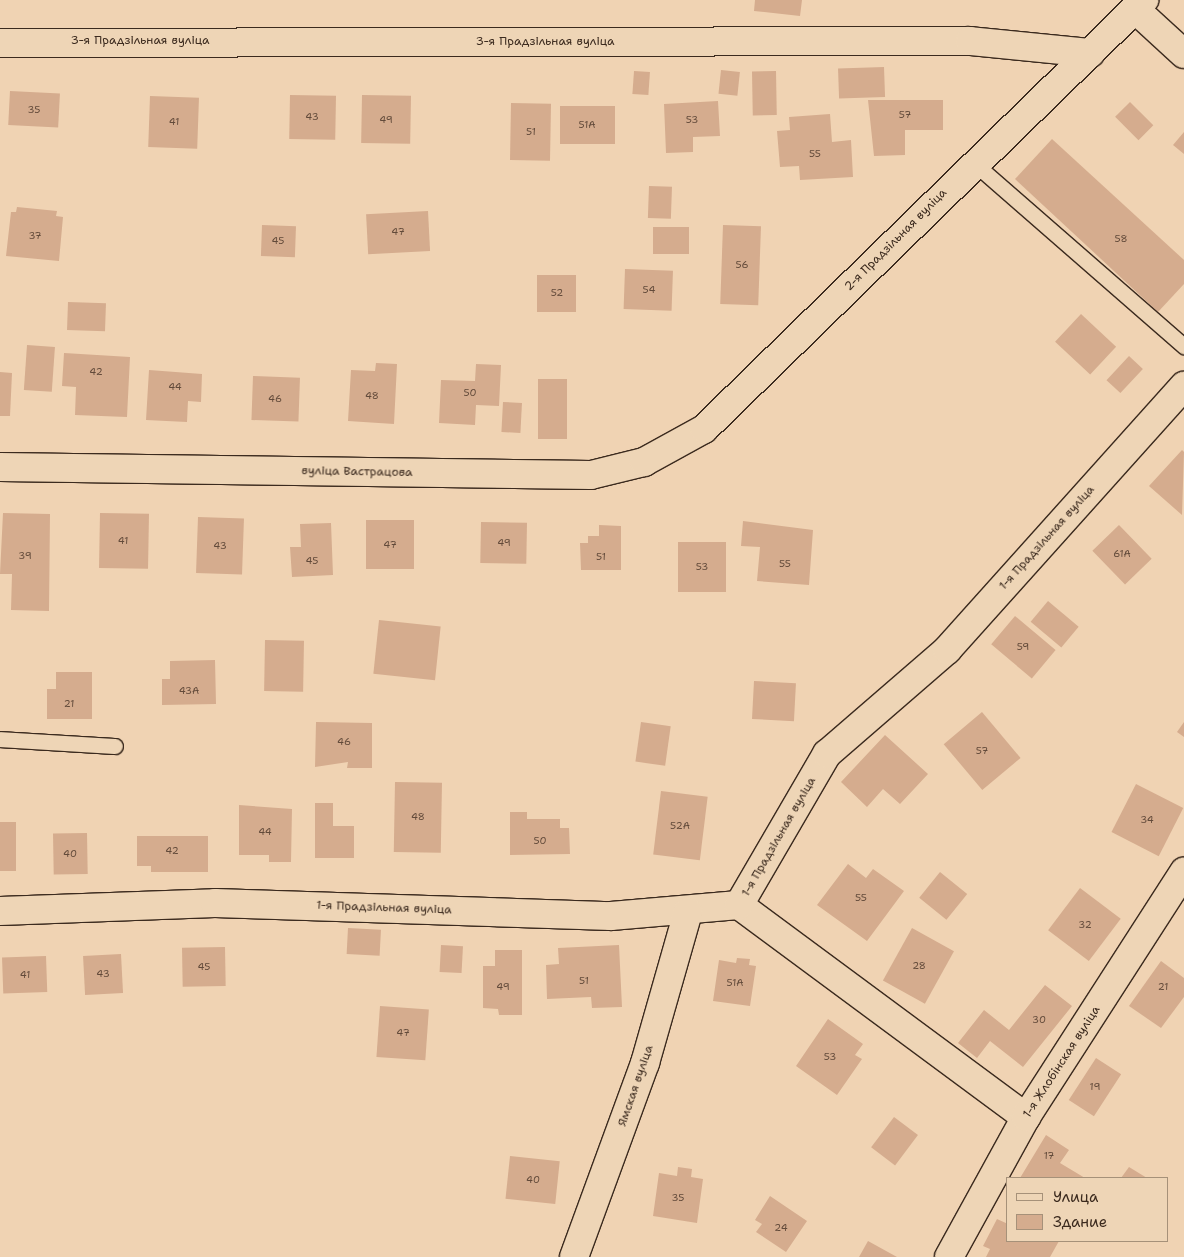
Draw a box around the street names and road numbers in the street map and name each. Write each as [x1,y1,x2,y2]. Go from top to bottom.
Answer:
street label: 3-я Прадзільная вуліца [70,34,210,48]
street label: 3-я Прадзільная вуліца [475,35,615,49]
street label: 2-я Прадзільная вуліца [842,186,950,294]
street label: вуліца Вастрацова [301,464,413,480]
street label: 1-я Прадзільная вуліца [996,483,1098,593]
street label: 1-я Прадзільная вуліца [739,775,819,899]
street label: 1-я Прадзільная вуліца [316,898,452,918]
street label: 1-я Жлобінская вуліца [1020,1003,1104,1121]
street label: Ямская вуліца [615,1044,657,1128]

